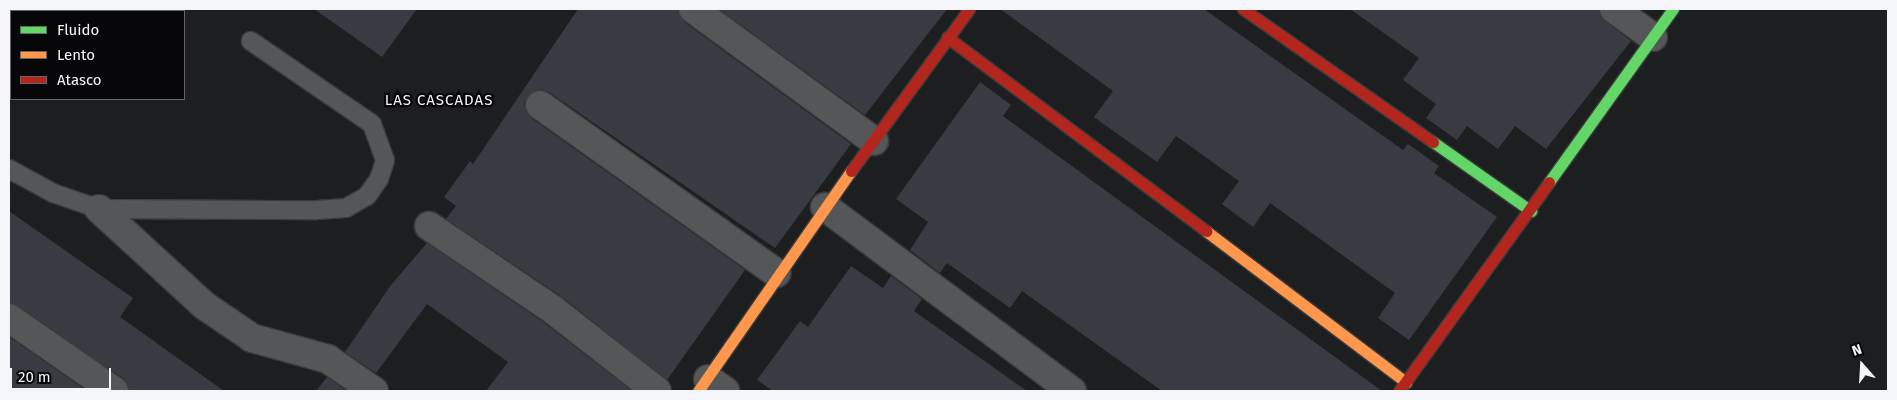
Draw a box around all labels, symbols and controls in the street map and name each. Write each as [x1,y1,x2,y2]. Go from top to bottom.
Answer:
legend [10,10,185,100]
text: Fluido [57,21,99,39]
text: Lento [57,46,95,64]
text: Atasco [57,71,102,89]
district label: LAS CASCADAS [383,92,495,110]
north arrow [1837,340,1887,390]
text: N [1850,341,1864,360]
scale bar [12,358,114,390]
text: 20 m [18,368,51,386]

